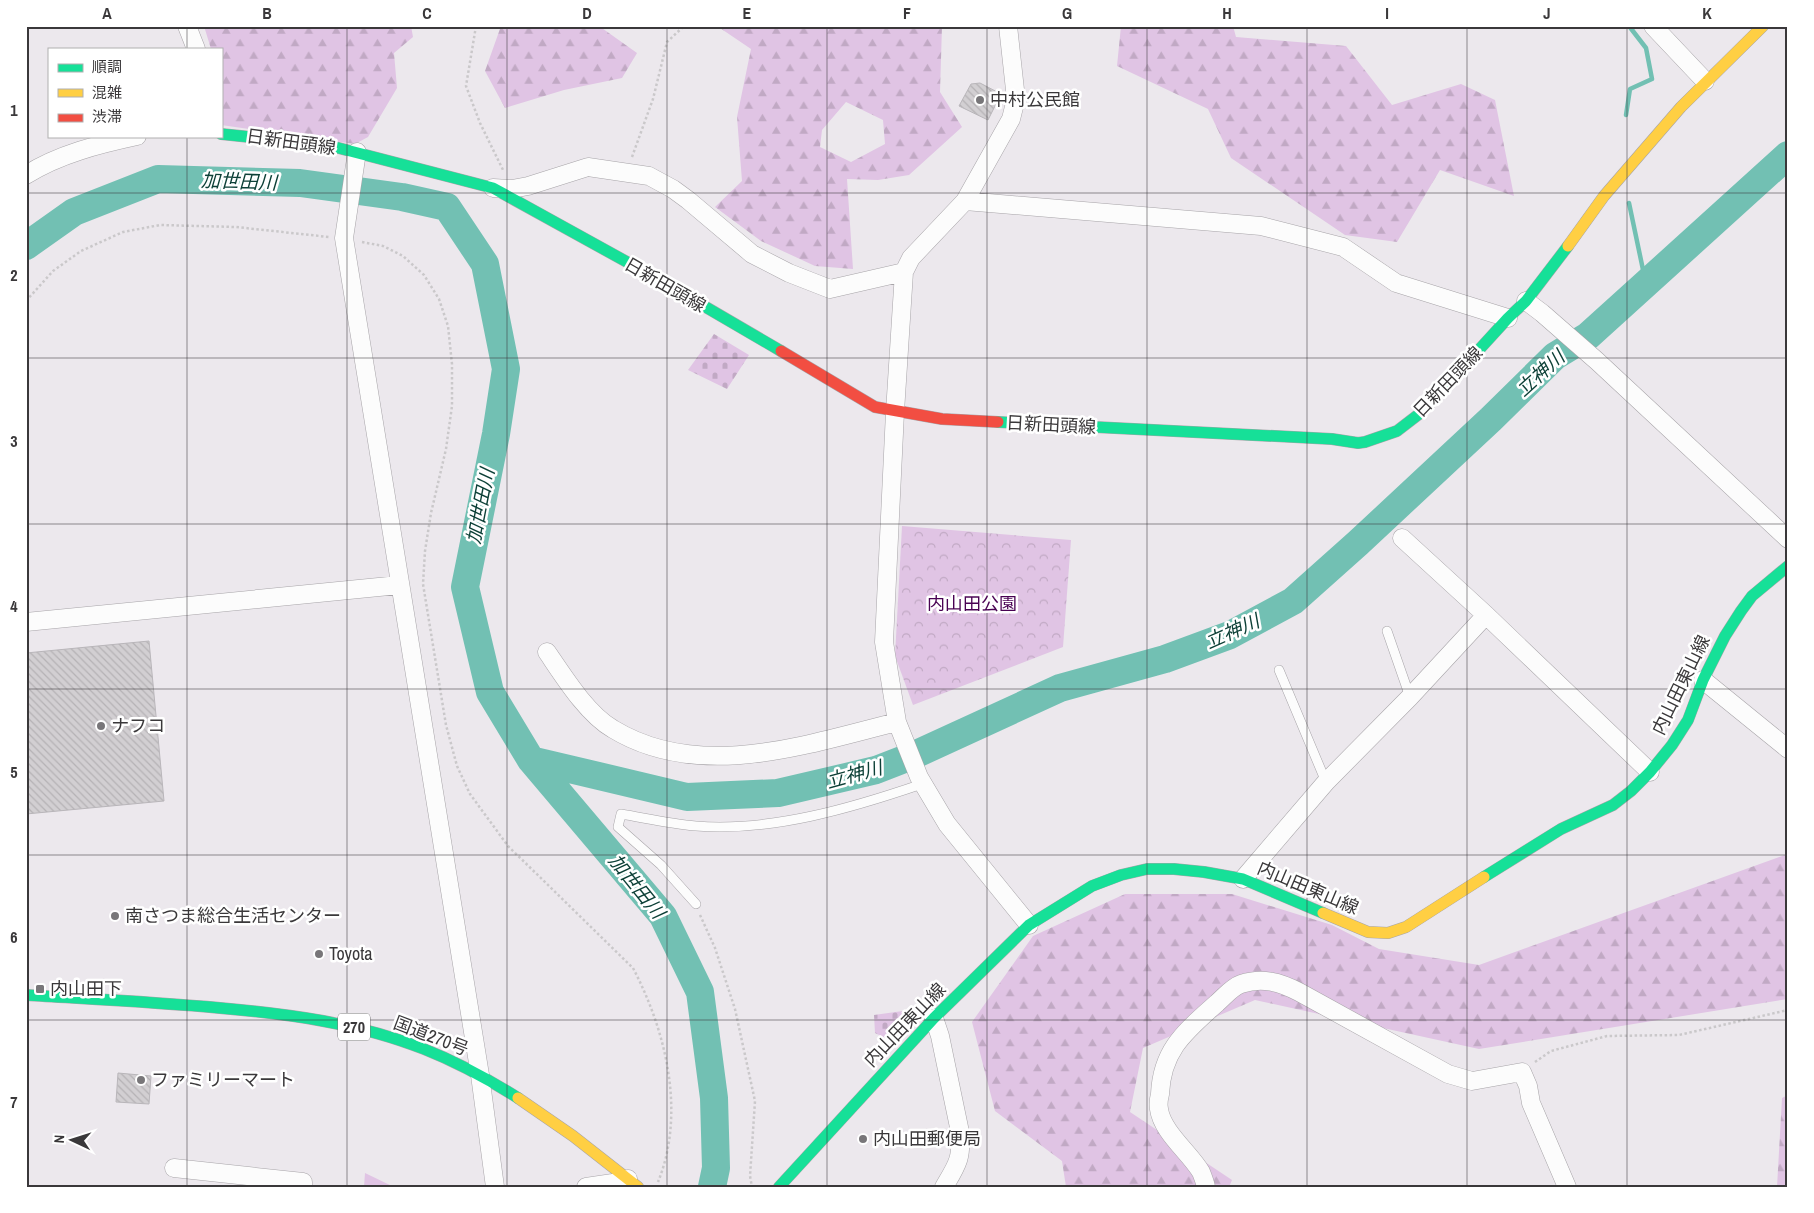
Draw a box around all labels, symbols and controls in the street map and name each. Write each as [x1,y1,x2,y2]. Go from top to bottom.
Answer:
text: A [102,2,112,24]
text: B [262,2,272,24]
text: C [422,2,432,24]
text: D [582,2,592,24]
text: E [743,2,752,24]
text: F [903,2,911,24]
text: G [1062,2,1072,24]
text: H [1222,2,1232,24]
text: I [1385,2,1389,24]
text: J [1543,2,1551,24]
text: K [1702,2,1712,24]
legend [48,48,222,138]
text: 順調 [92,56,122,77]
text: 混雑 [92,82,122,103]
place label: 中村公民館 [990,87,1080,112]
marker: 中村公民館 [974,94,986,106]
text: 1 [10,99,18,121]
text: 渋滞 [92,106,122,127]
street label: 日新田頭線 [245,123,337,160]
water label: 加世田川 [201,167,279,195]
street label: 日新田頭線 [620,251,710,318]
text: 2 [10,264,18,286]
street label: 日新田頭線 [1407,341,1488,423]
water label: 立神川 [1510,343,1571,402]
street label: 日新田頭線 [1005,410,1097,439]
text: 3 [10,430,18,452]
water label: 加世田川 [460,464,500,546]
park label: 内山田公園 [927,591,1017,616]
text: 4 [10,595,18,617]
water label: 立神川 [1201,607,1265,654]
street label: 内山田東山線 [1646,631,1715,739]
place label: ナフコ [111,713,165,738]
marker: ナフコ [95,720,107,732]
water label: 立神川 [823,754,887,794]
text: 5 [10,761,18,783]
water label: 加世田川 [603,848,672,925]
street label: 内山田東山線 [1254,855,1363,920]
place label: 南さつま総合生活センター [125,903,341,928]
marker: 南さつま総合生活センター [109,910,121,922]
text: 6 [10,926,18,948]
place label: Toyota [329,941,373,966]
marker: Toyota [313,948,325,960]
place label: 内山田下 [50,976,122,1001]
street label: 内山田東山線 [858,977,951,1072]
marker: 内山田下 [34,983,46,995]
street label: 国道270号 [390,1010,472,1061]
road number: 270 [338,1014,370,1040]
place label: ファミリーマート [151,1067,295,1092]
marker: ファミリーマート [135,1074,147,1086]
text: 7 [10,1091,18,1113]
north arrow [48,1116,98,1166]
place label: 内山田郵便局 [873,1126,981,1151]
marker: 内山田郵便局 [857,1133,869,1145]
text: N [50,1134,68,1144]

